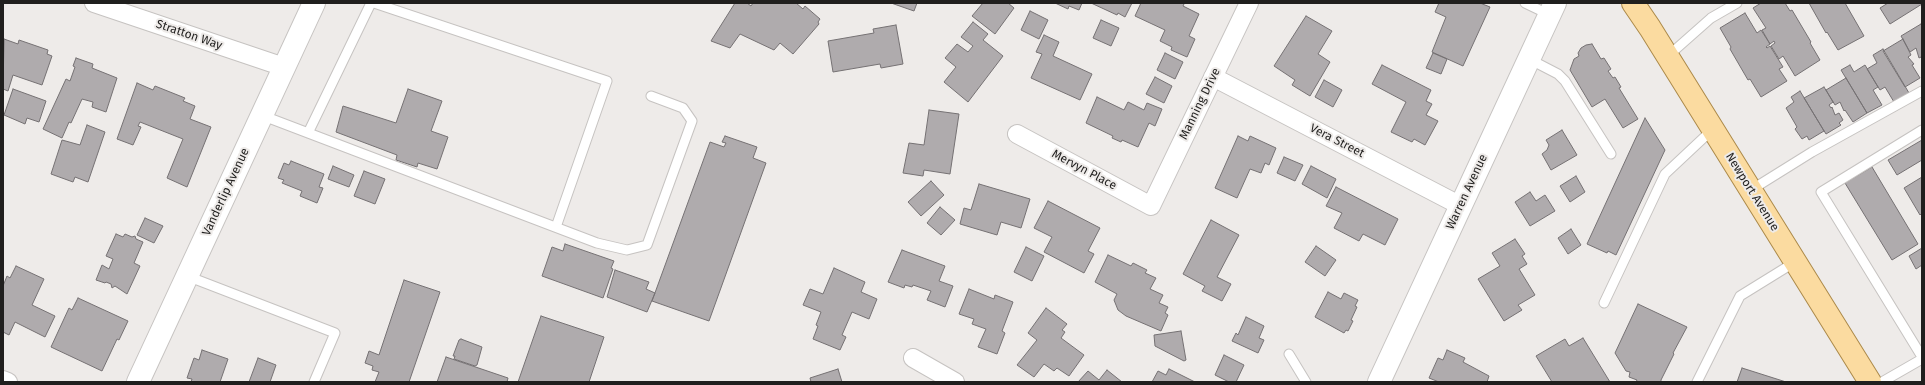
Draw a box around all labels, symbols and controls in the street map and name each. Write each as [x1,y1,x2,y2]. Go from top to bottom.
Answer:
street label: Stratton Way [154,17,224,53]
street label: Manning Drive [1176,66,1224,142]
street label: Vera Street [1307,121,1367,161]
street label: Vanderlip Avenue [199,146,253,238]
street label: Mervyn Place [1049,147,1119,193]
street label: Newport Avenue [1722,150,1782,234]
street label: Warren Avenue [1443,152,1491,232]

